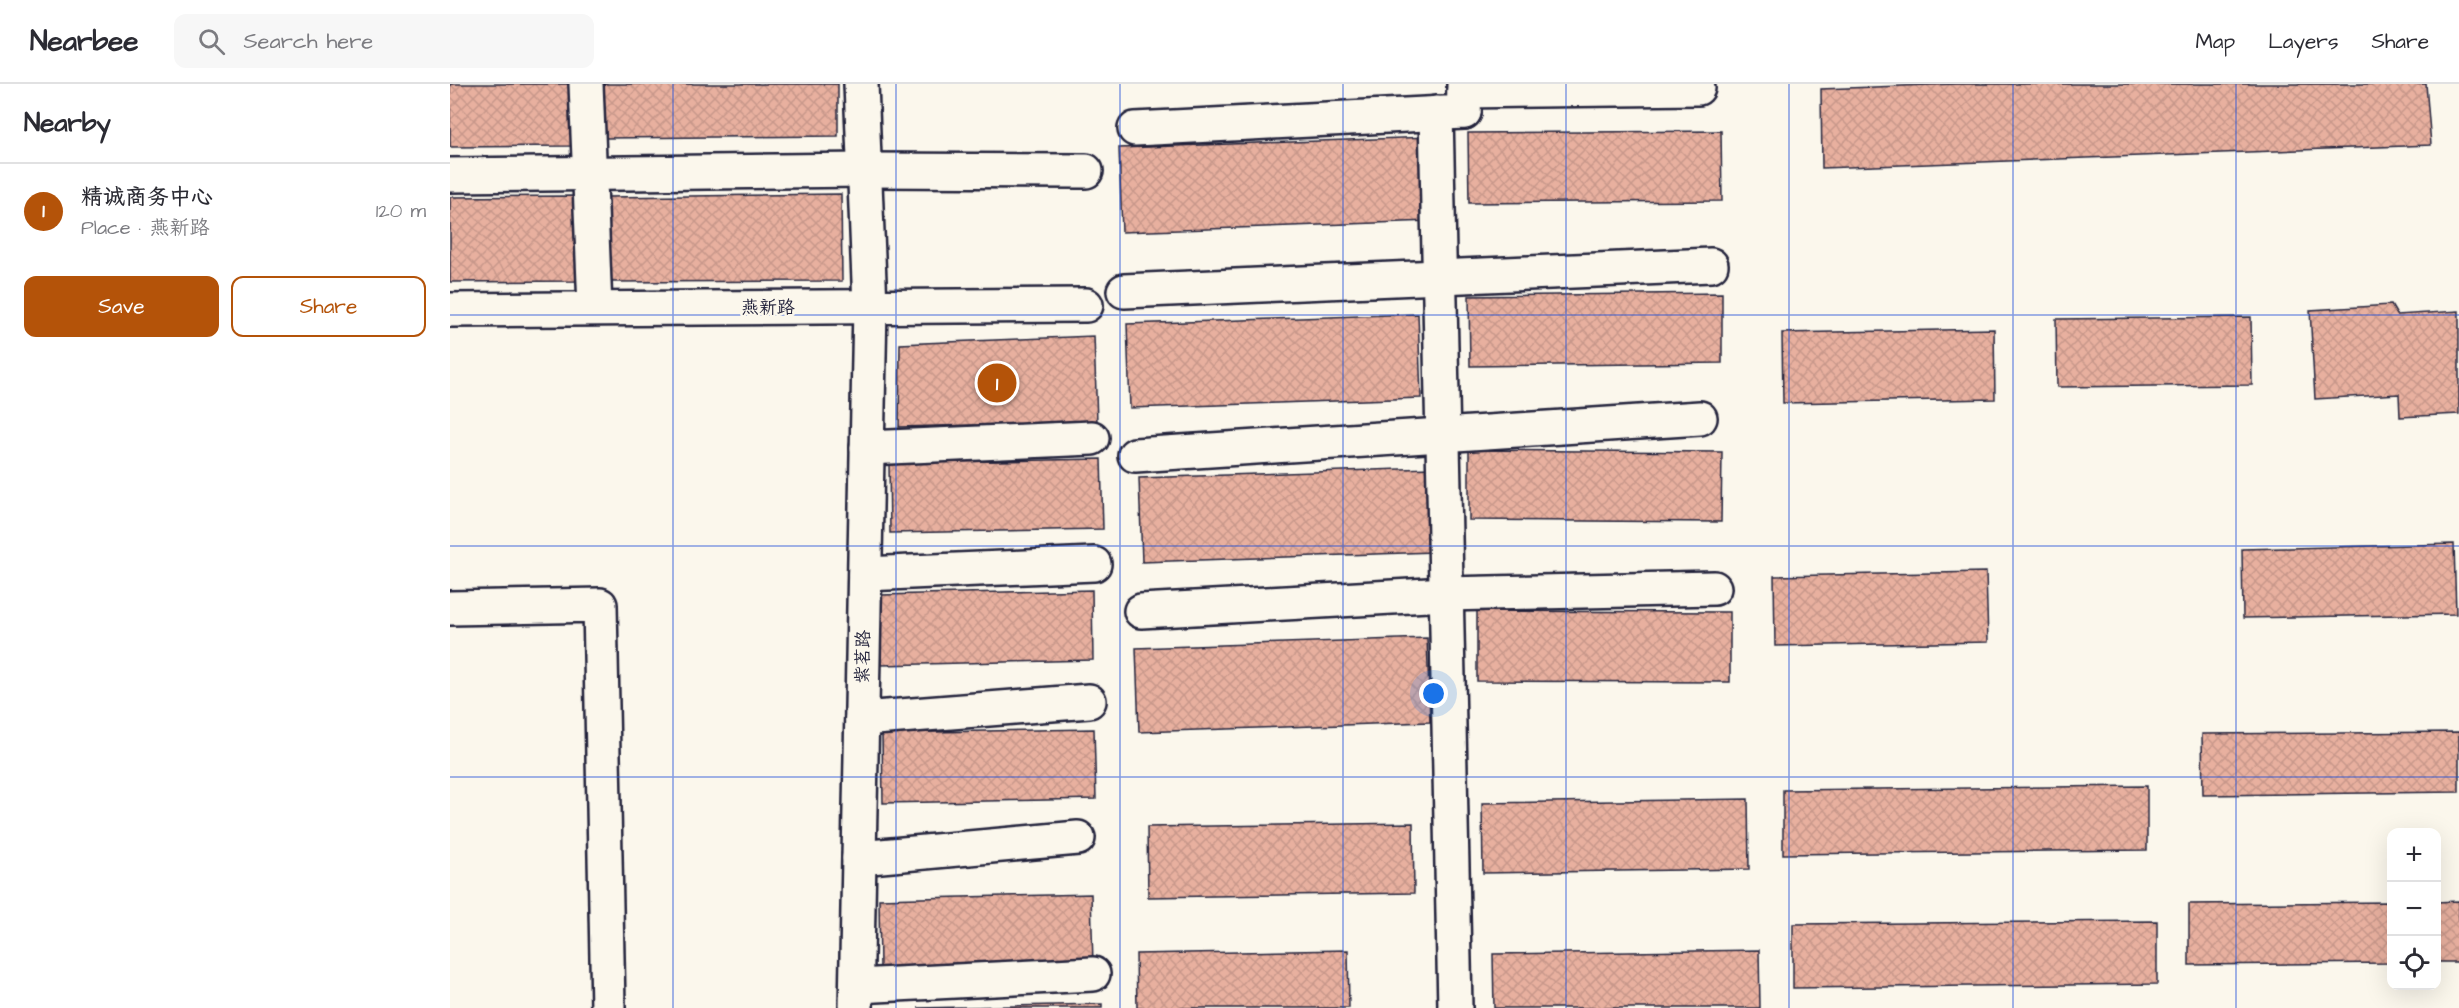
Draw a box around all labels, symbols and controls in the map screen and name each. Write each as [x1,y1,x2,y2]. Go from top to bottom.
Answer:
search box [174,14,594,68]
text: Nearbee [30,22,138,61]
icon: search [195,25,228,58]
text: Search here [243,26,373,57]
text: Map [2195,27,2235,56]
text: Layers [2268,27,2338,56]
text: Share [2371,27,2429,56]
text: Nearby [24,105,111,141]
text: 精诚商务中心 [81,182,213,213]
text: 1 [42,197,45,225]
text: 120 m [376,197,426,225]
text: Place · 燕新路 [81,214,209,242]
button: Save [24,276,219,337]
button: Share [231,276,426,337]
street label: 燕新路 [741,295,795,320]
pin: 1 [978,360,1016,406]
street label: 紫茗路 [850,630,876,684]
your location [1419,679,1448,708]
map controls [2387,828,2441,990]
button: + [2387,828,2441,882]
button: − [2387,882,2441,936]
button: locate [2387,936,2441,990]

